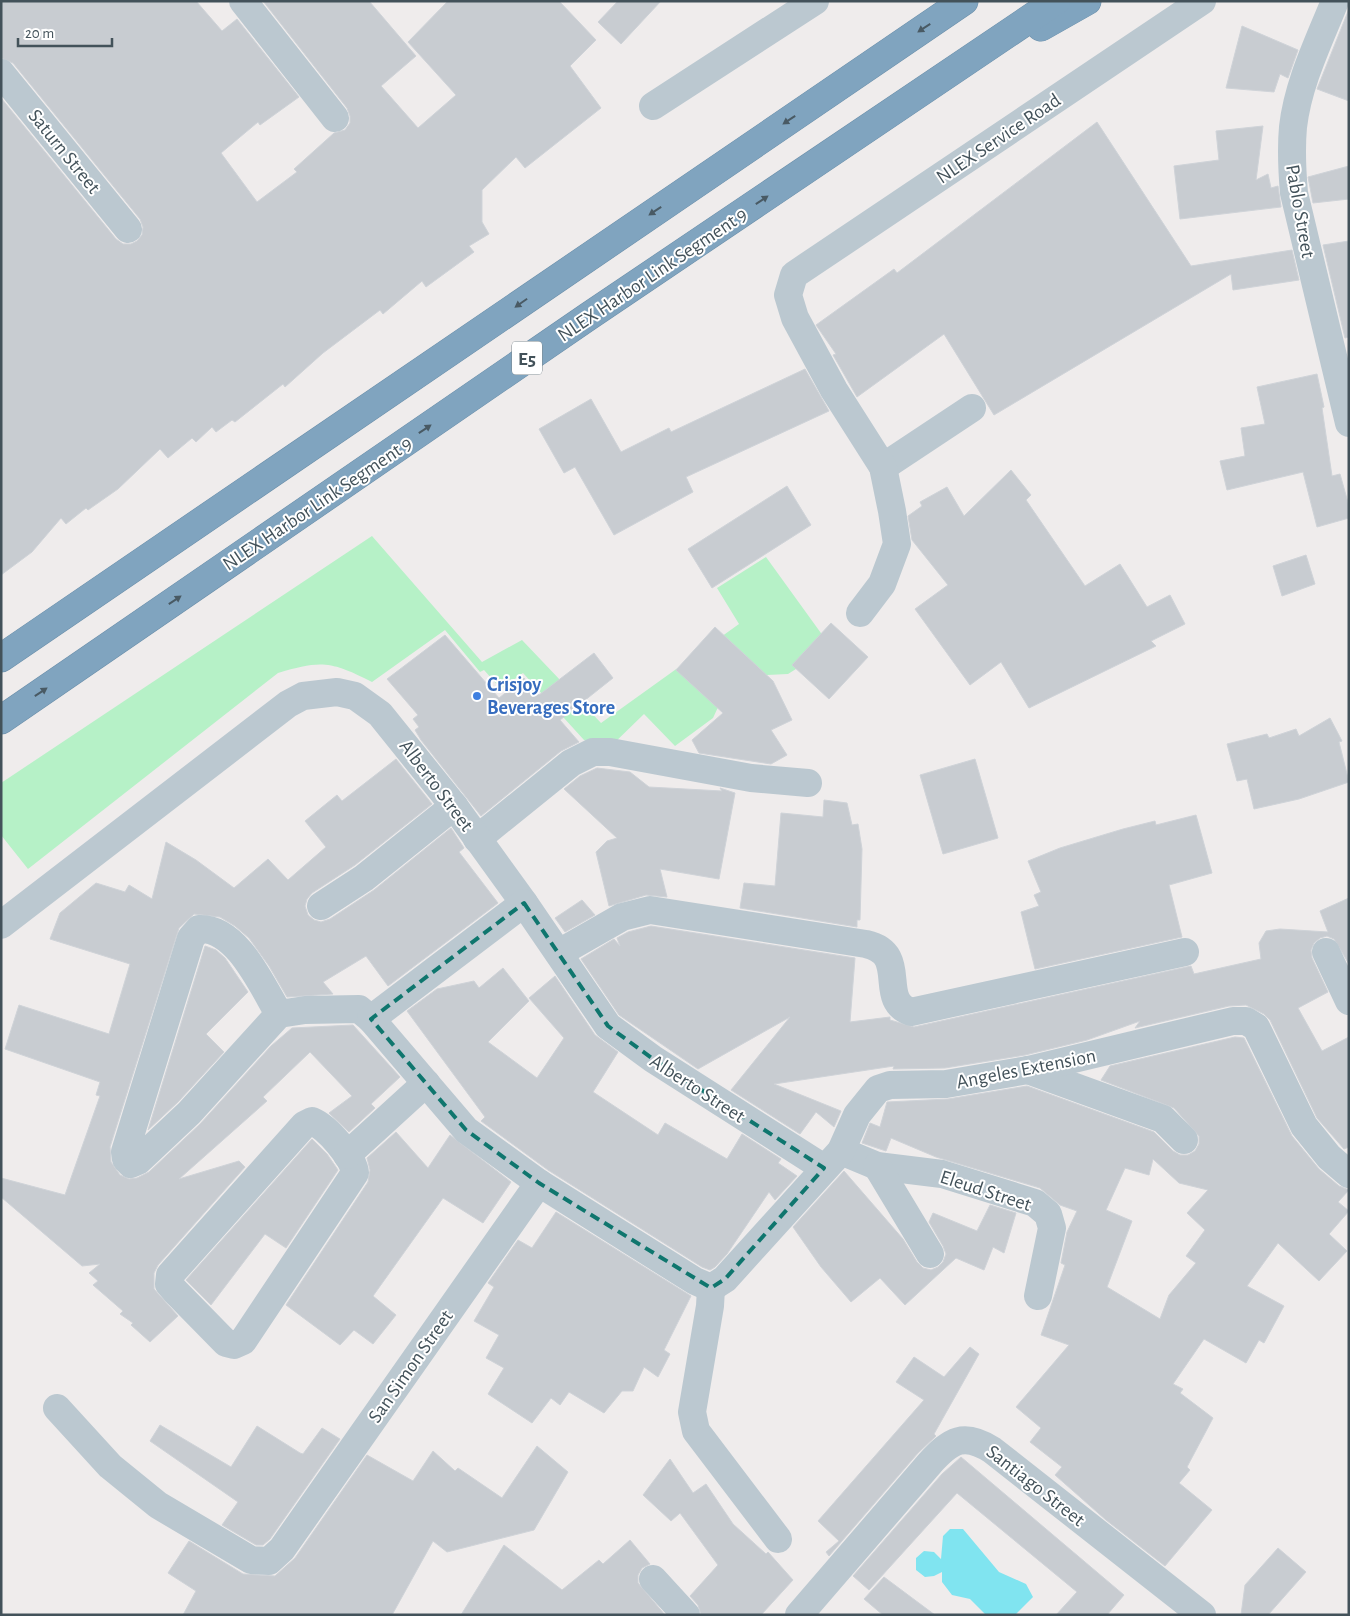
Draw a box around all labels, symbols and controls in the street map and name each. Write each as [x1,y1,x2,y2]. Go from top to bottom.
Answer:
scale bar [18,15,111,47]
one-way arrow [917,23,930,33]
text: 20 m [25,26,54,41]
street label: NLEX Service Road [933,90,1064,188]
street label: Saturn Street [24,106,104,198]
one-way arrow [783,115,796,125]
street label: Pablo Street [1282,163,1318,260]
one-way arrow [755,195,769,205]
street label: NLEX Harbor Link Segment 9 [554,204,751,346]
one-way arrow [648,207,662,216]
one-way arrow [515,298,528,308]
road number: E5 [512,342,542,374]
one-way arrow [418,424,432,434]
street label: NLEX Harbor Link Segment 9 [219,433,416,575]
one-way arrow [169,595,182,605]
place label: Crisjoy Beverages Store [487,675,615,718]
one-way arrow [35,687,48,697]
marker: Crisjoy Beverages Store [471,690,483,702]
street label: Alberto Street [395,736,477,836]
street label: Angeles Extension [955,1046,1098,1092]
street label: Alberto Street [646,1051,749,1127]
street label: Eleud Street [938,1167,1034,1215]
street label: San Simon Street [365,1306,457,1427]
street label: Santiago Street [982,1441,1089,1531]

